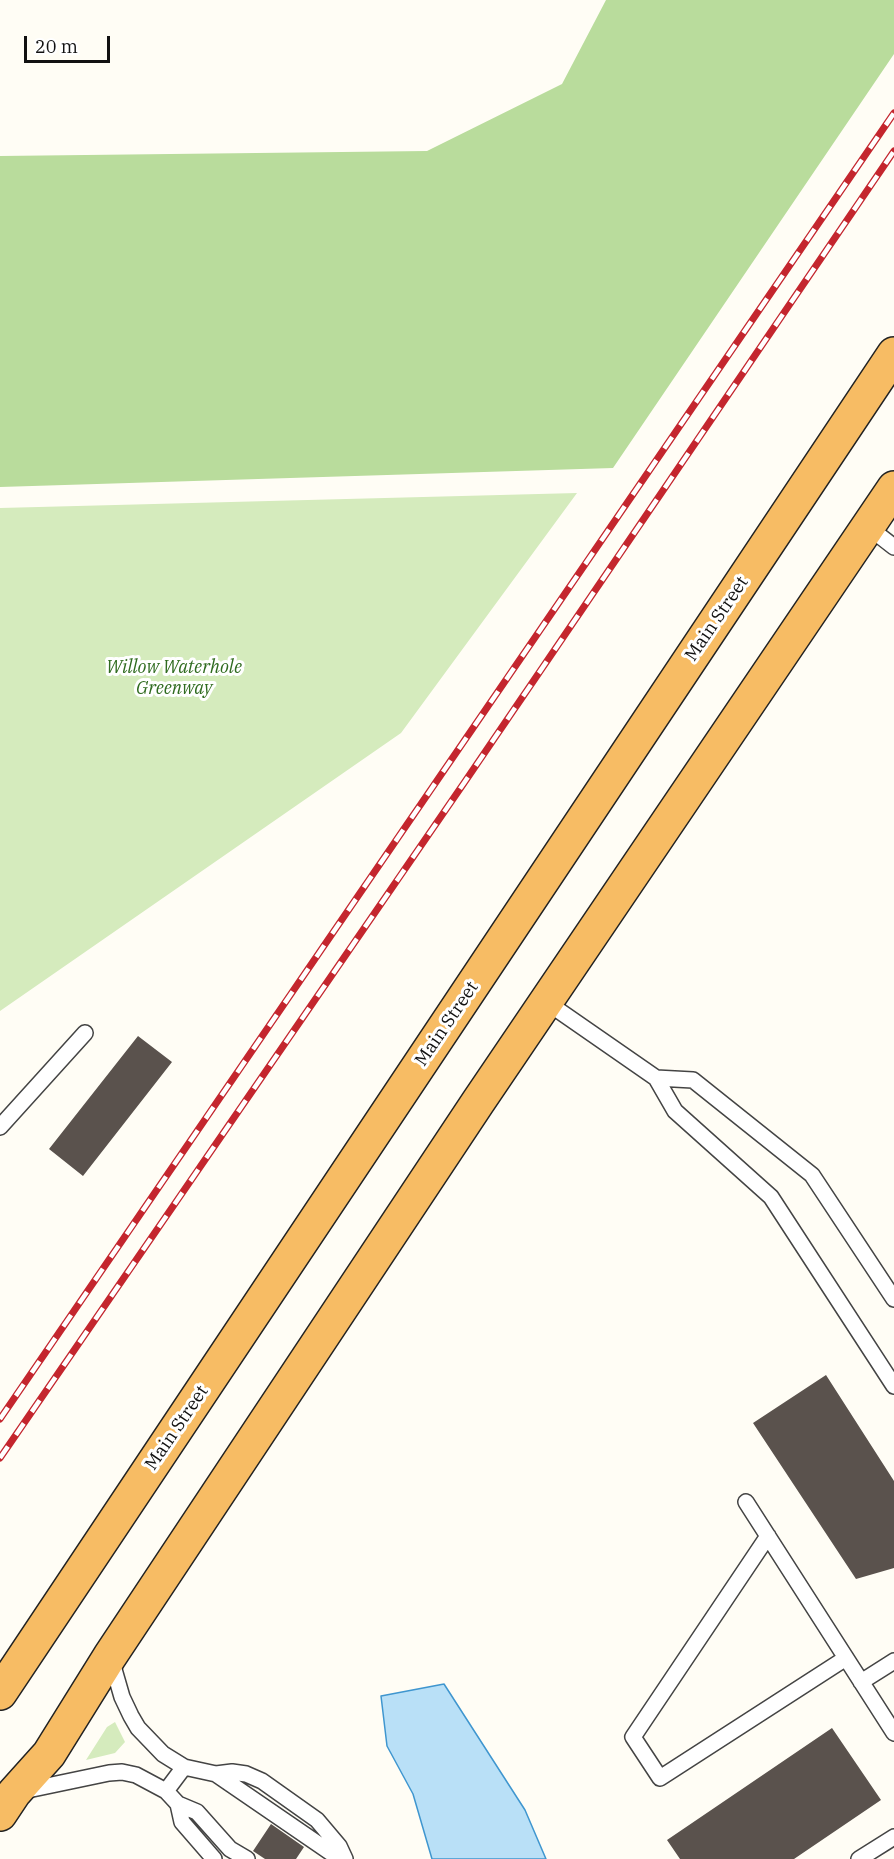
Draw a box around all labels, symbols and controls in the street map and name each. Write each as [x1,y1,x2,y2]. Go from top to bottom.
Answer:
scale bar [27,24,112,62]
text: 20 m [35,35,78,58]
street label: Main Street [681,573,753,665]
park label: Willow Waterhole Greenway [106,657,242,700]
street label: Main Street [411,978,483,1070]
street label: Main Street [141,1382,213,1474]

